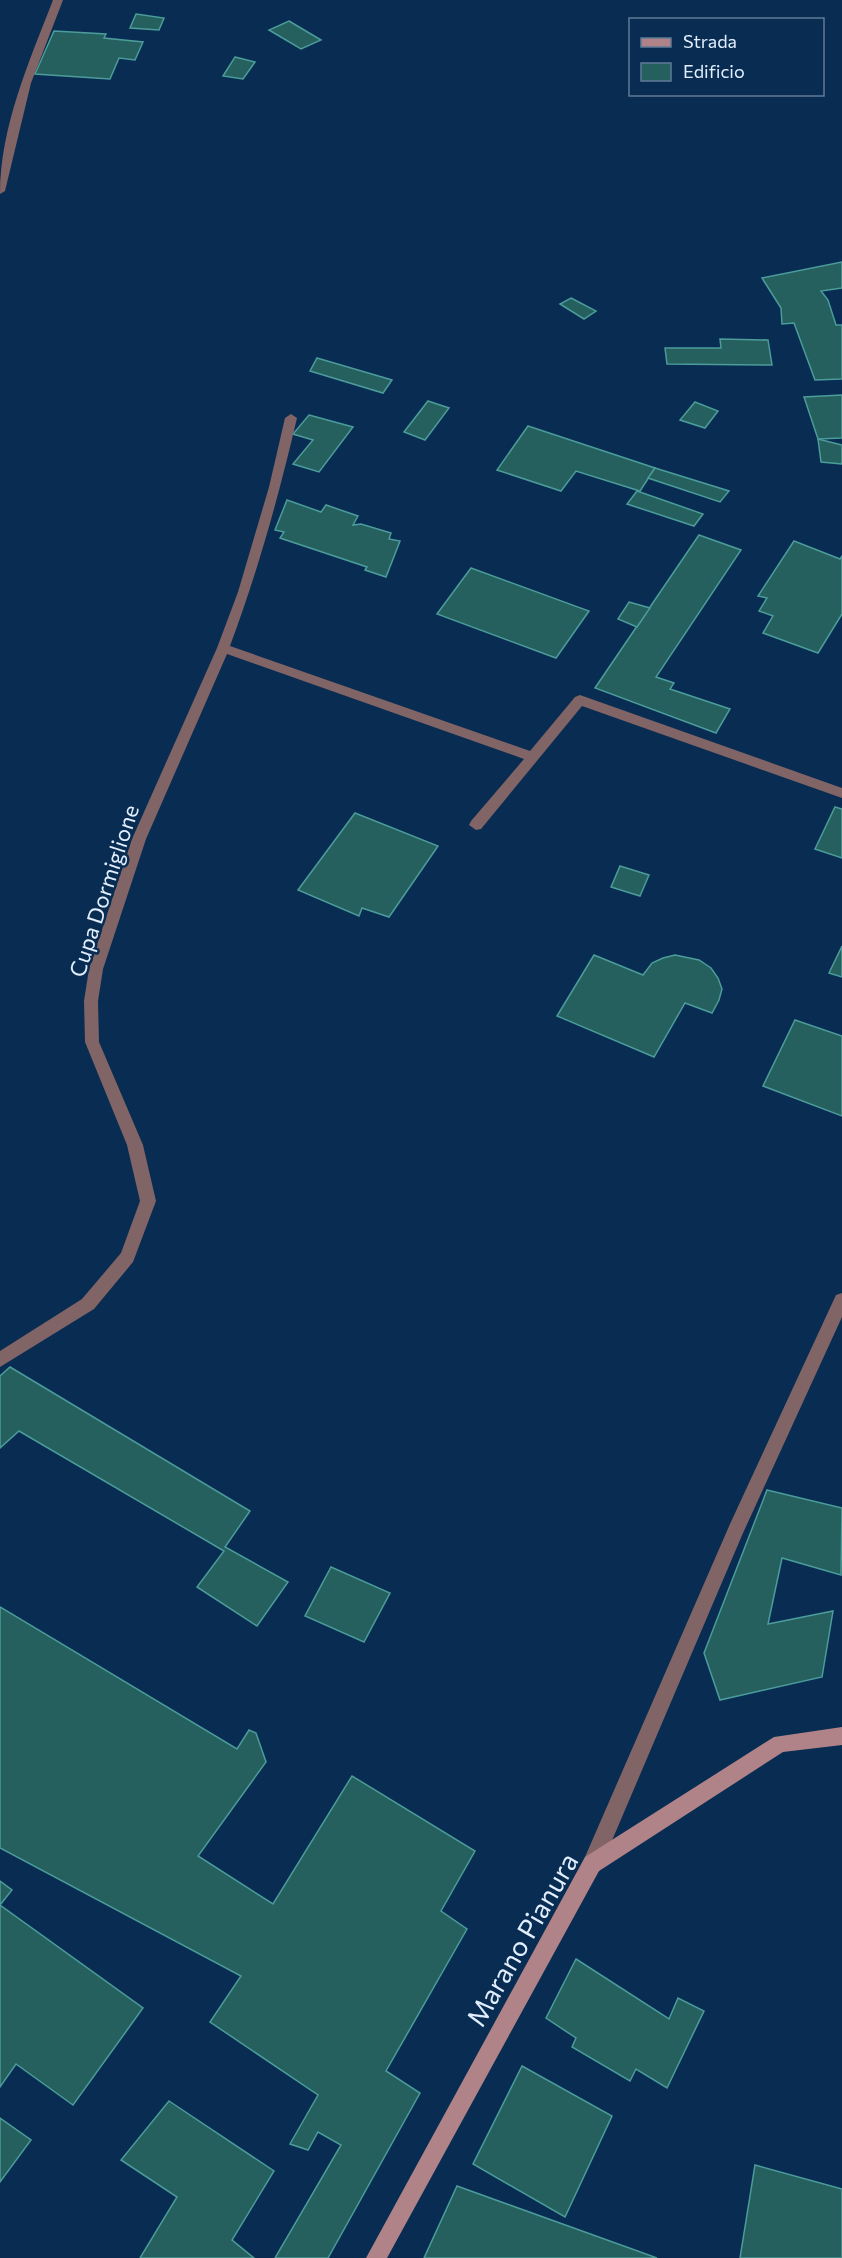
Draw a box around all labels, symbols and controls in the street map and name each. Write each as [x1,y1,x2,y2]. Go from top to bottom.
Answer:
legend [629,18,824,96]
text: Strada [683,30,737,52]
text: Edificio [683,60,745,82]
street label: Cupa Dormiglione [63,801,144,980]
street label: Marano Pianura [459,1847,585,2032]

